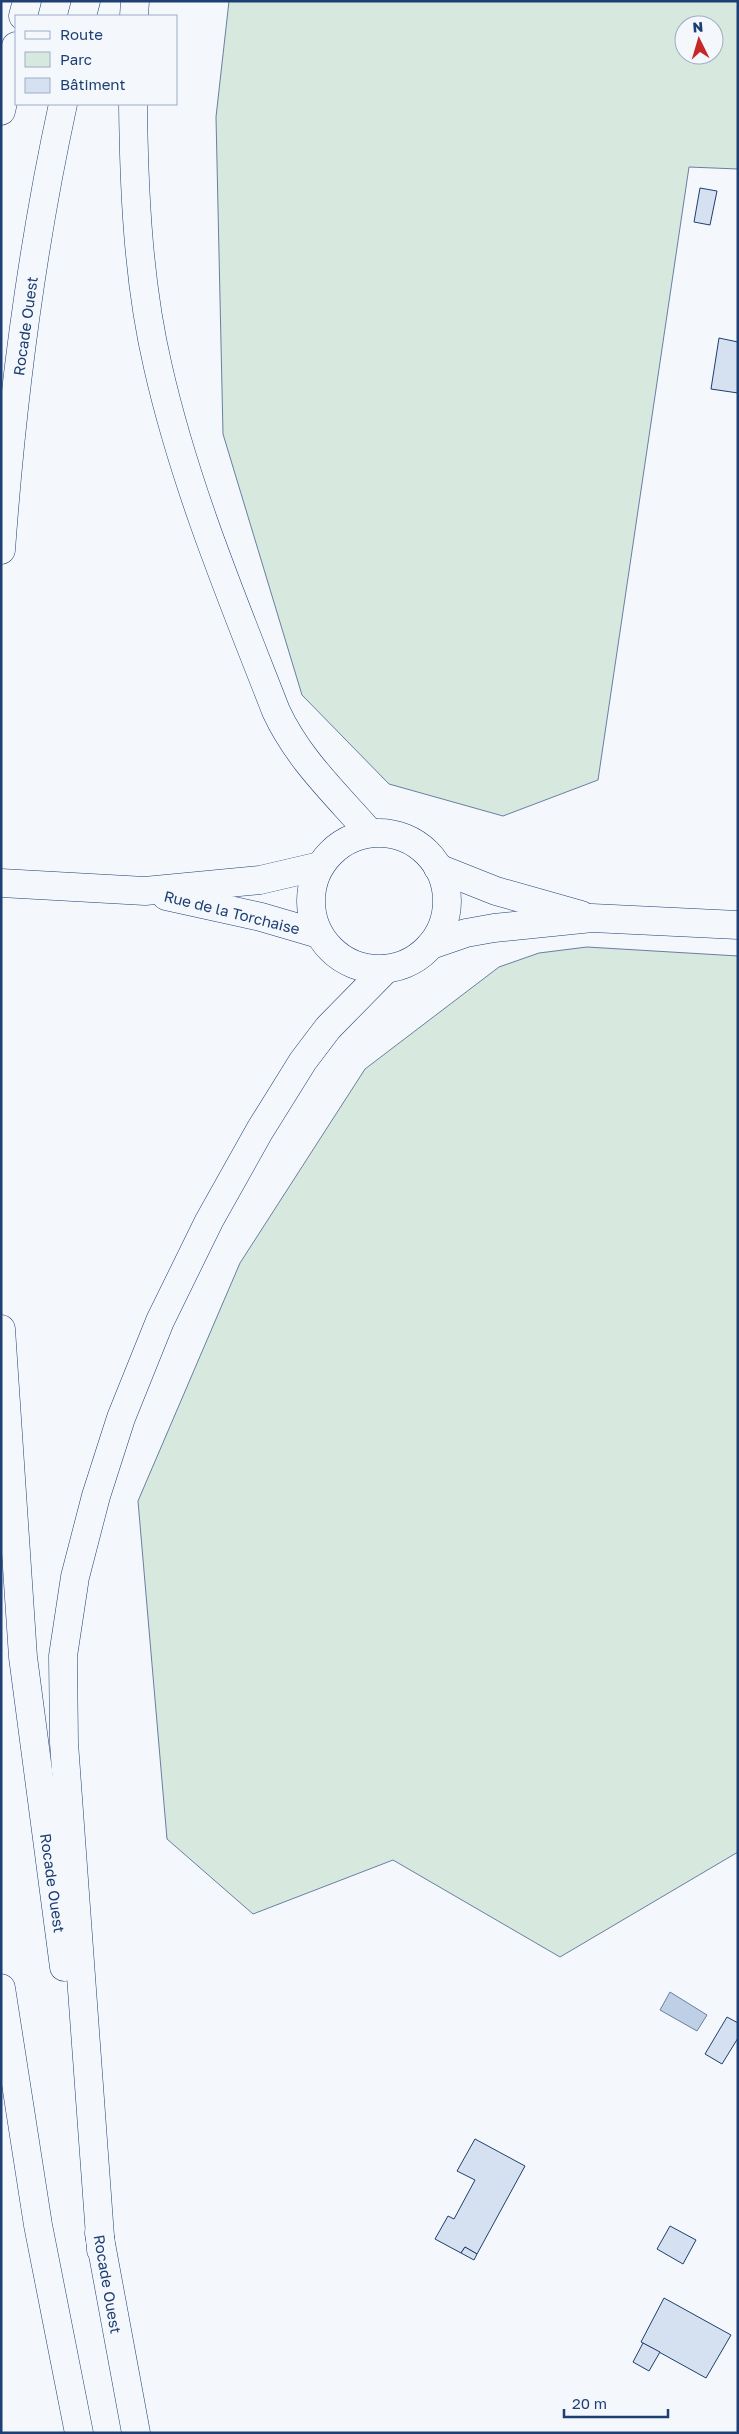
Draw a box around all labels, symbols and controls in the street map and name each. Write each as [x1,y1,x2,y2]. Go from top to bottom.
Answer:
legend [15,15,178,105]
north arrow [674,15,724,65]
text: N [692,18,704,35]
text: Route [60,25,103,43]
text: Parc [60,50,92,68]
text: Bâtiment [60,75,125,93]
street label: Rocade Ouest [9,275,41,377]
street label: Rue de la Torchaise [162,886,302,938]
street label: Rocade Ouest [37,1832,69,1934]
street label: Rocade Ouest [90,2233,126,2335]
scale bar [564,2386,668,2418]
text: 20 m [572,2394,607,2412]

